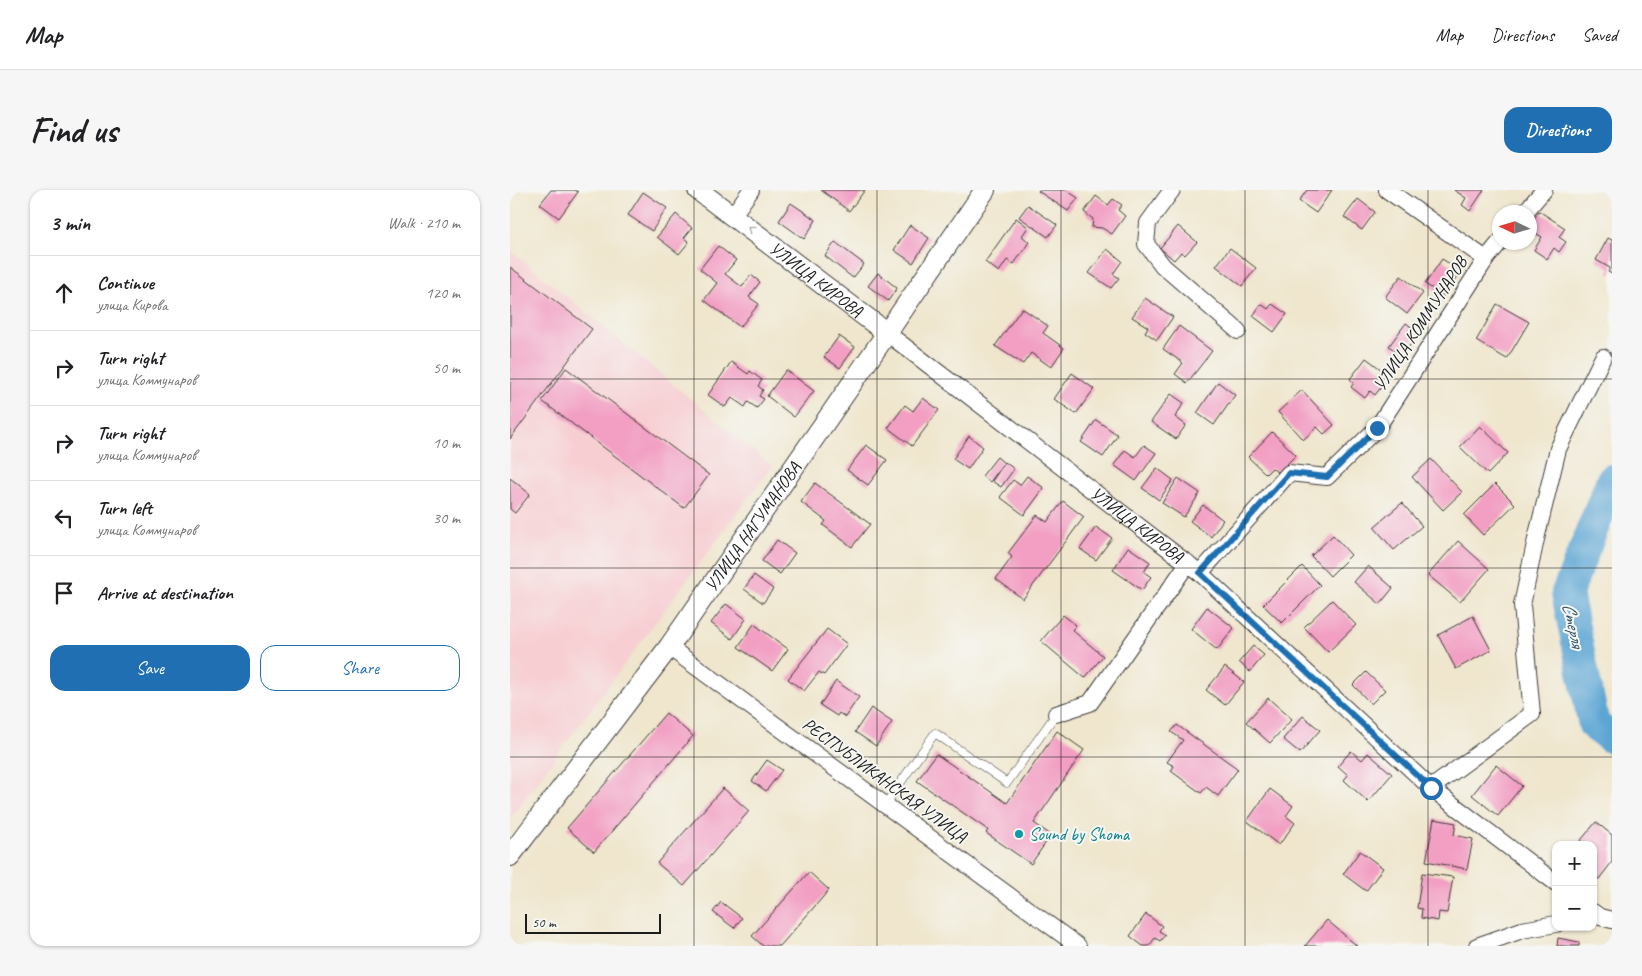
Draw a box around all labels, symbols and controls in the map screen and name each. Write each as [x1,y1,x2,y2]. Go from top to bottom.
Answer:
text: Map [25,20,62,50]
text: Map [1436,24,1463,46]
text: Directions [1491,24,1554,46]
text: Saved [1582,24,1617,46]
button: Directions [1504,107,1612,153]
text: Find us [30,108,117,153]
north arrow [1492,205,1537,250]
text: 3 min [50,210,90,236]
text: Walk · 210 m [388,213,460,233]
one-way arrow [747,226,757,235]
street label: УЛИЦА КИРОВА [765,237,868,322]
street label: УЛИЦА КОММУНАРОВ [1369,251,1473,395]
text: Continue [97,271,154,295]
icon: ahead [50,279,78,307]
text: 120 m [426,283,460,303]
text: улица Кирова [97,295,168,315]
text: Turn right [97,346,164,370]
icon: right [50,354,78,382]
text: 50 m [433,358,460,378]
text: улица Коммунаров [97,370,196,390]
route end [1366,417,1389,440]
text: Turn right [97,421,164,445]
icon: right [50,429,78,457]
text: 10 m [433,433,460,453]
text: улица Коммунаров [97,445,196,465]
street label: УЛИЦА НАГУМАНОВА [700,457,806,596]
street label: УЛИЦА КИРОВА [1086,482,1189,568]
text: Turn left [97,496,152,520]
icon: left [50,504,78,532]
text: 30 m [433,508,460,528]
text: улица Коммунаров [97,520,196,540]
icon: arrive [50,579,78,607]
text: Arrive at destination [97,581,233,605]
water label: Стерля [1557,601,1590,652]
button: Save [50,645,250,691]
button: Share [260,645,460,691]
street label: РЕСПУБЛИКАНСКАЯ УЛИЦА [798,713,972,848]
route start [1420,777,1443,800]
place label: Sound by Shoma [1029,823,1131,845]
marker: Sound by Shoma [1013,828,1025,840]
map controls [1552,841,1597,931]
button: + [1552,841,1597,886]
button: − [1552,886,1597,931]
scale bar [525,911,661,934]
text: 50 m [532,914,556,931]

